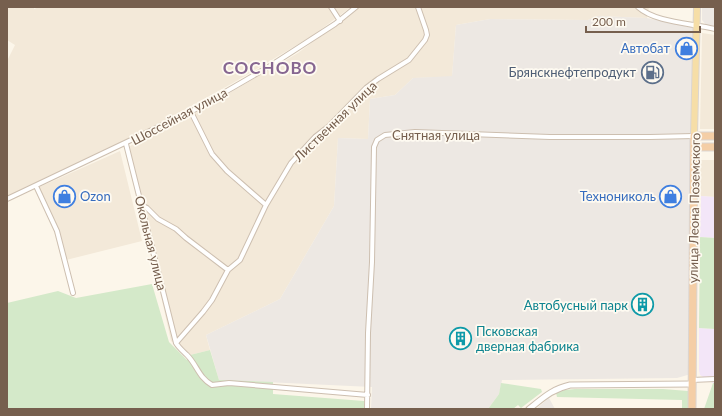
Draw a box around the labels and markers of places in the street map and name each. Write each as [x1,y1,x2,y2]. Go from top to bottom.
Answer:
shop icon: Автобат [673,35,699,61]
place label: Автобат [621,40,670,56]
fuel station icon: Брянскнефтепродукт [639,59,665,85]
place label: Брянскнефтепродукт [508,64,636,80]
shop icon: Ozon [52,183,78,209]
shop icon: Технониколь [658,183,684,209]
place label: Ozon [80,188,111,204]
place label: Технониколь [580,188,656,204]
building icon: Автобусный парк [630,292,656,318]
place label: Автобусный парк [524,297,628,313]
place label: Псковская дверная фабрика [476,323,579,354]
building icon: Псковская дверная фабрика [448,325,474,351]

